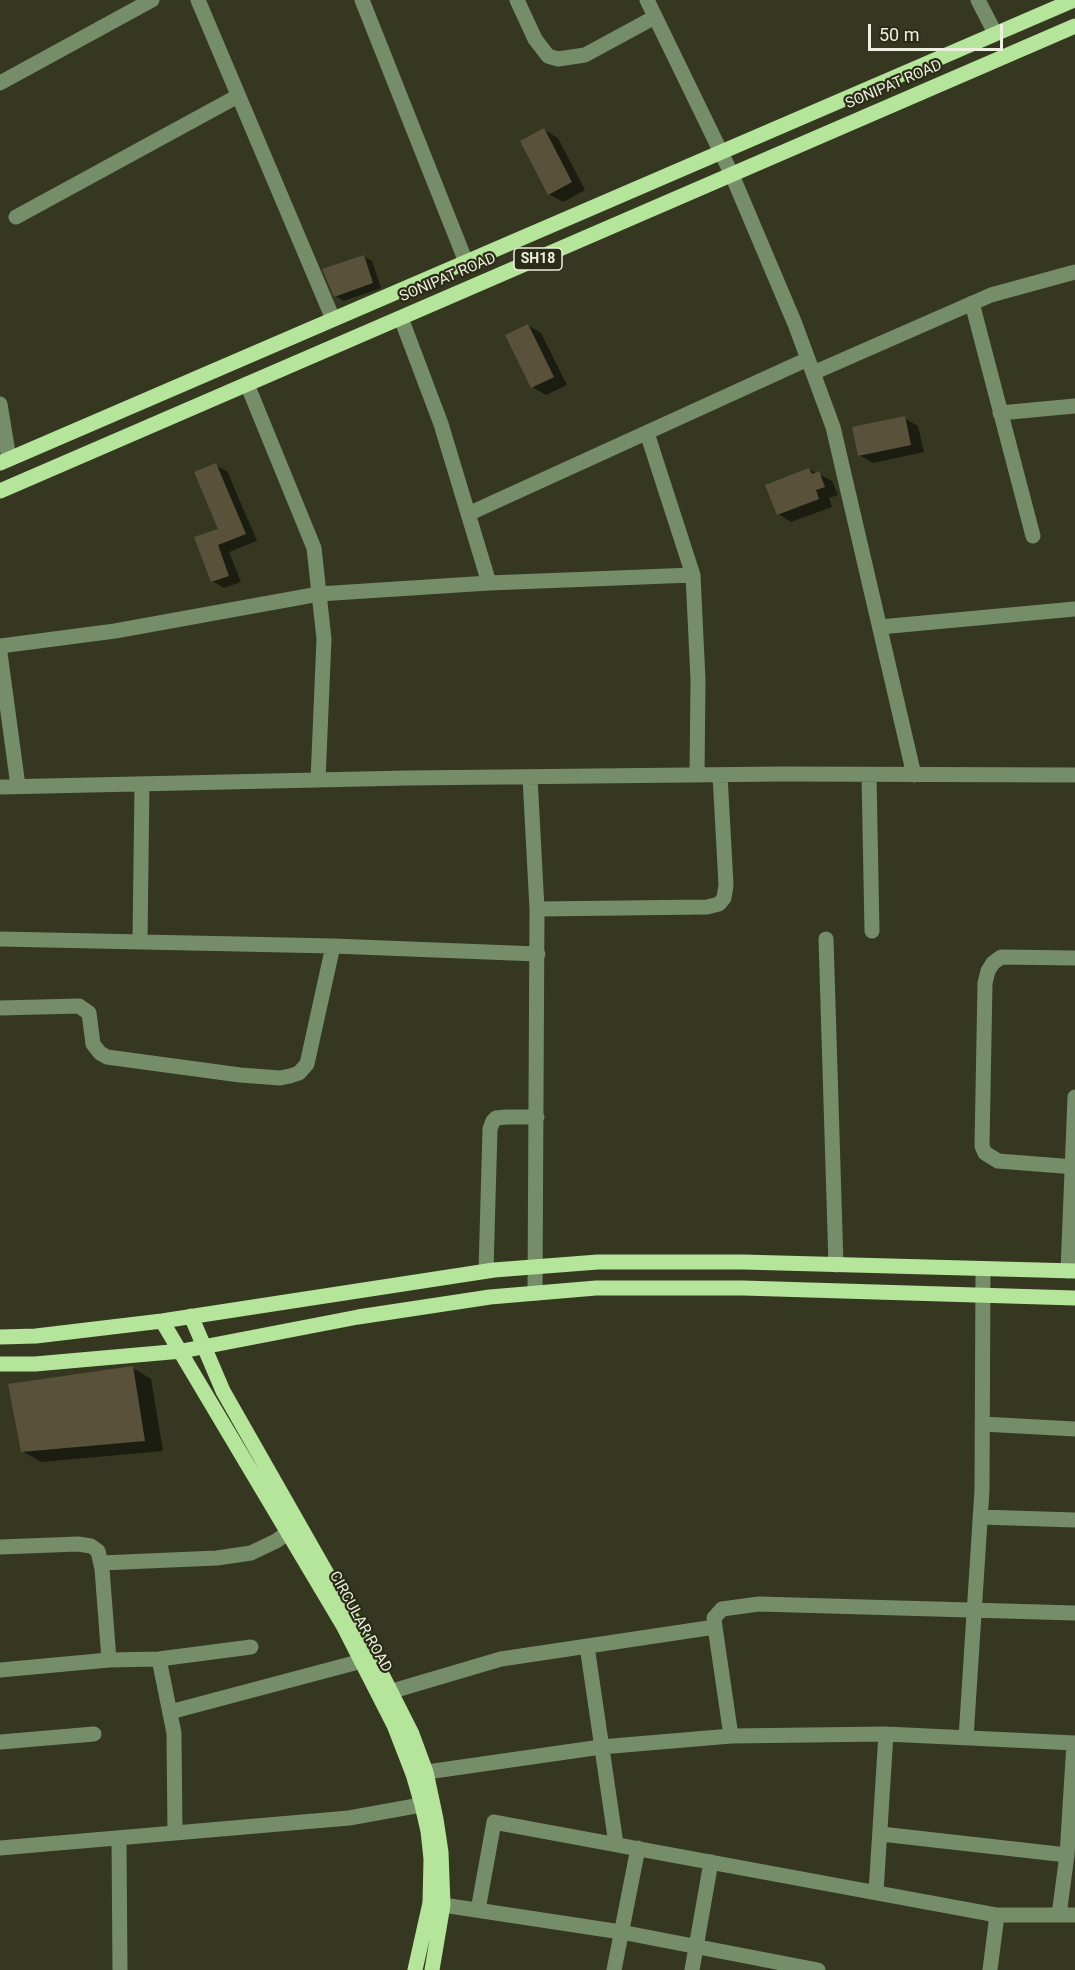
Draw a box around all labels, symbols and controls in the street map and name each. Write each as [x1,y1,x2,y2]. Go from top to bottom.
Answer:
scale bar [871,12,1006,50]
text: 50 m [879,24,919,45]
street label: SONIPAT ROAD [843,57,945,113]
road number: SH18 [514,248,562,270]
street label: SONIPAT ROAD [397,250,499,306]
street label: CIRCULAR ROAD [325,1568,395,1676]

